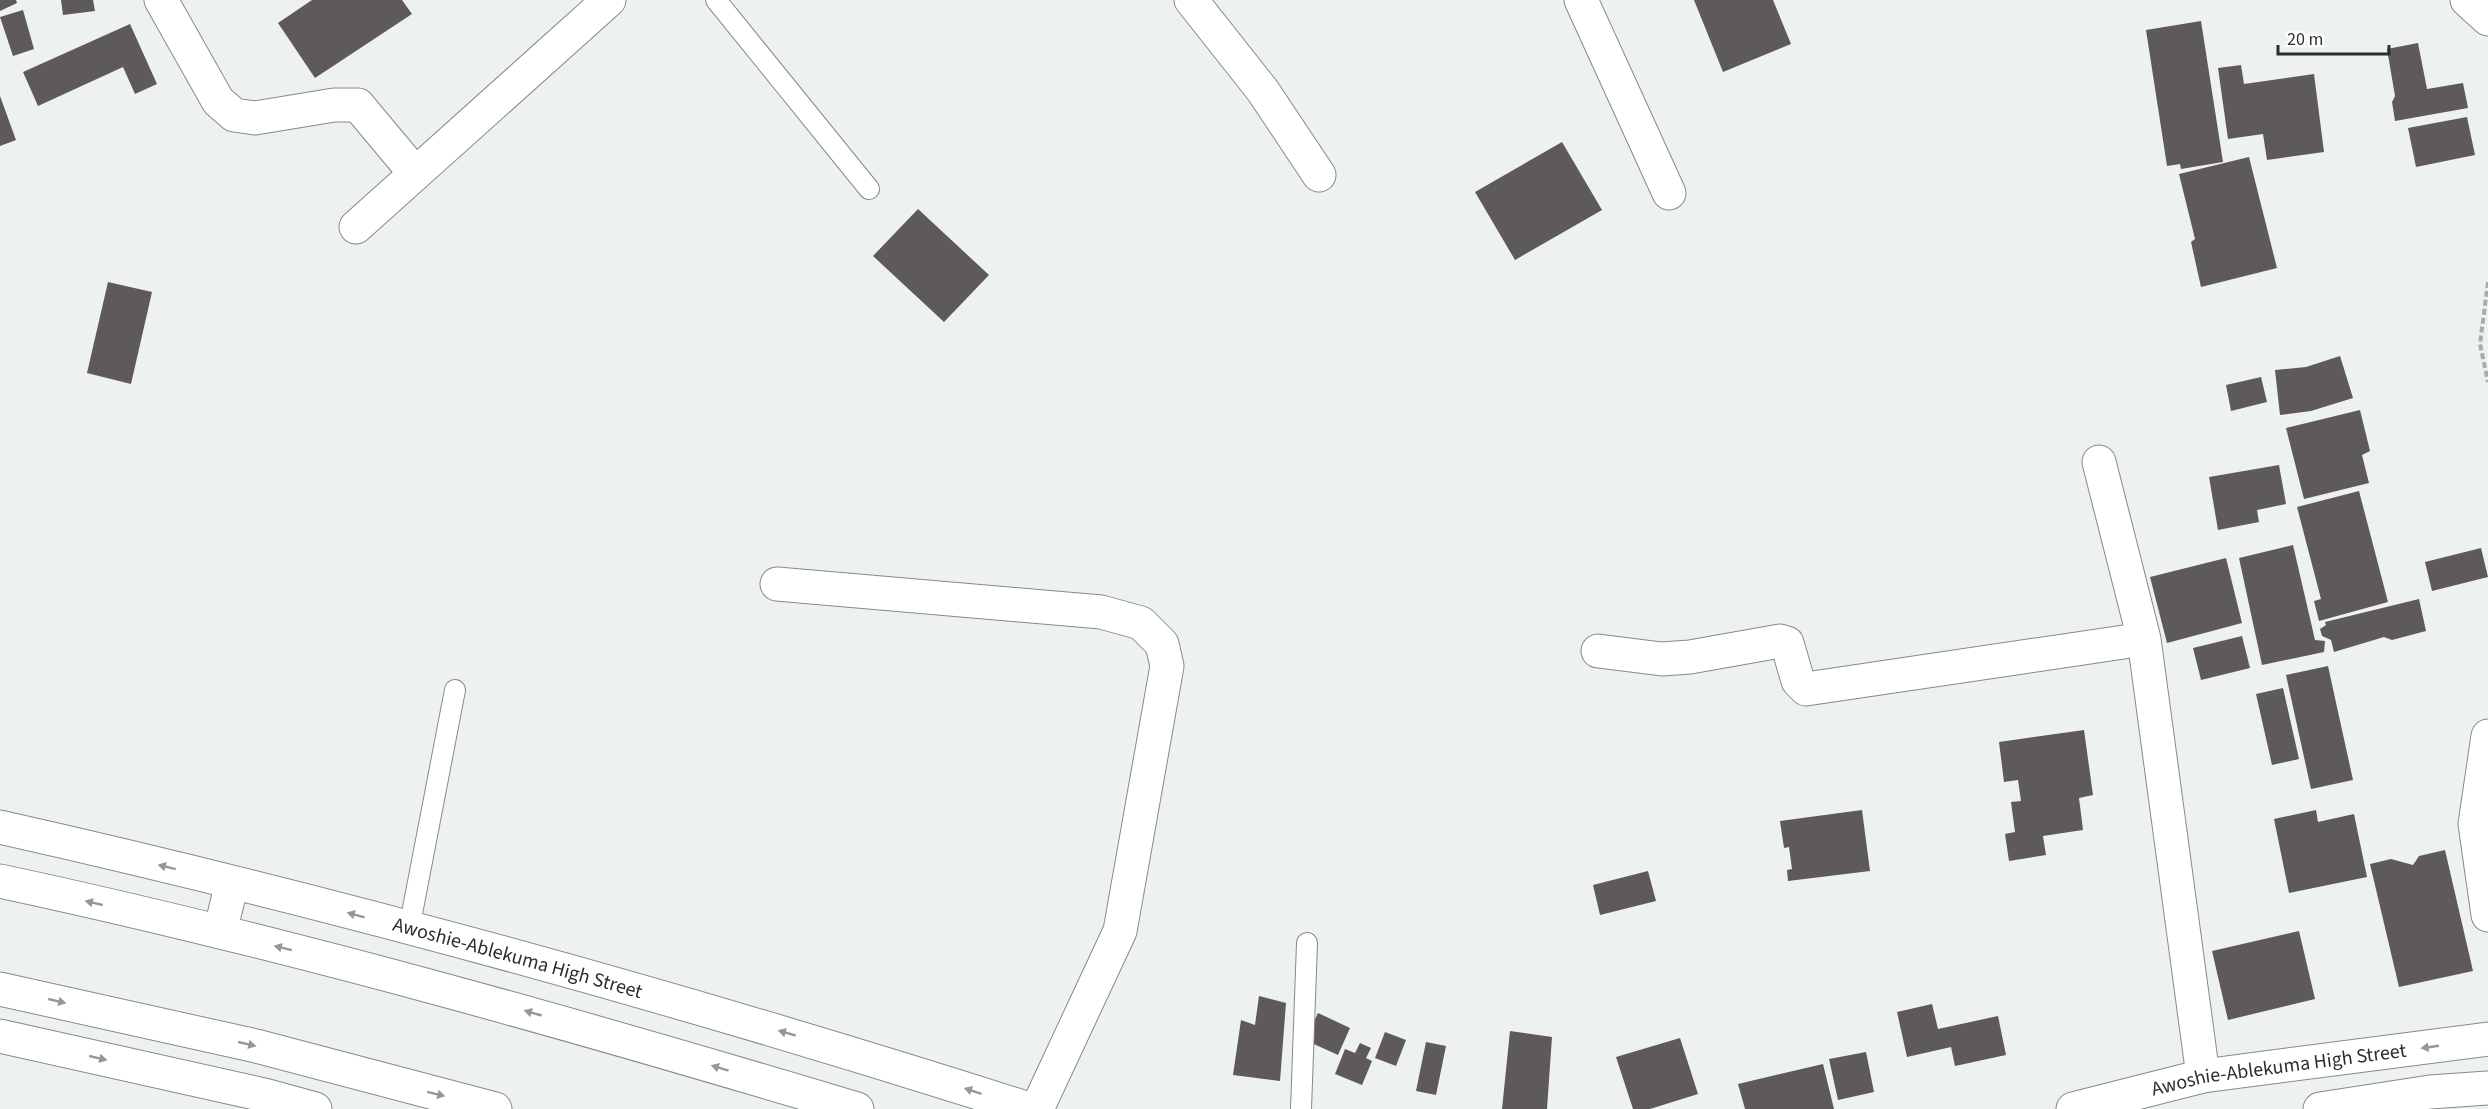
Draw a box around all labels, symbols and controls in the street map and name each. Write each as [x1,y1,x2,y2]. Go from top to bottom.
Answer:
scale bar [2278,18,2389,56]
text: 20 m [2287,27,2323,52]
one-way arrow [158,861,176,871]
one-way arrow [85,897,103,907]
one-way arrow [347,910,365,919]
street label: Awoshie-Ablekuma High Street [390,911,646,1006]
one-way arrow [274,943,292,952]
one-way arrow [48,997,66,1007]
one-way arrow [524,1008,542,1018]
one-way arrow [778,1028,796,1037]
street label: Awoshie-Ablekuma High Street [2148,1037,2408,1104]
one-way arrow [238,1040,257,1049]
one-way arrow [2420,1042,2439,1051]
one-way arrow [89,1054,108,1063]
one-way arrow [711,1063,729,1072]
one-way arrow [964,1086,982,1095]
one-way arrow [427,1090,445,1099]

